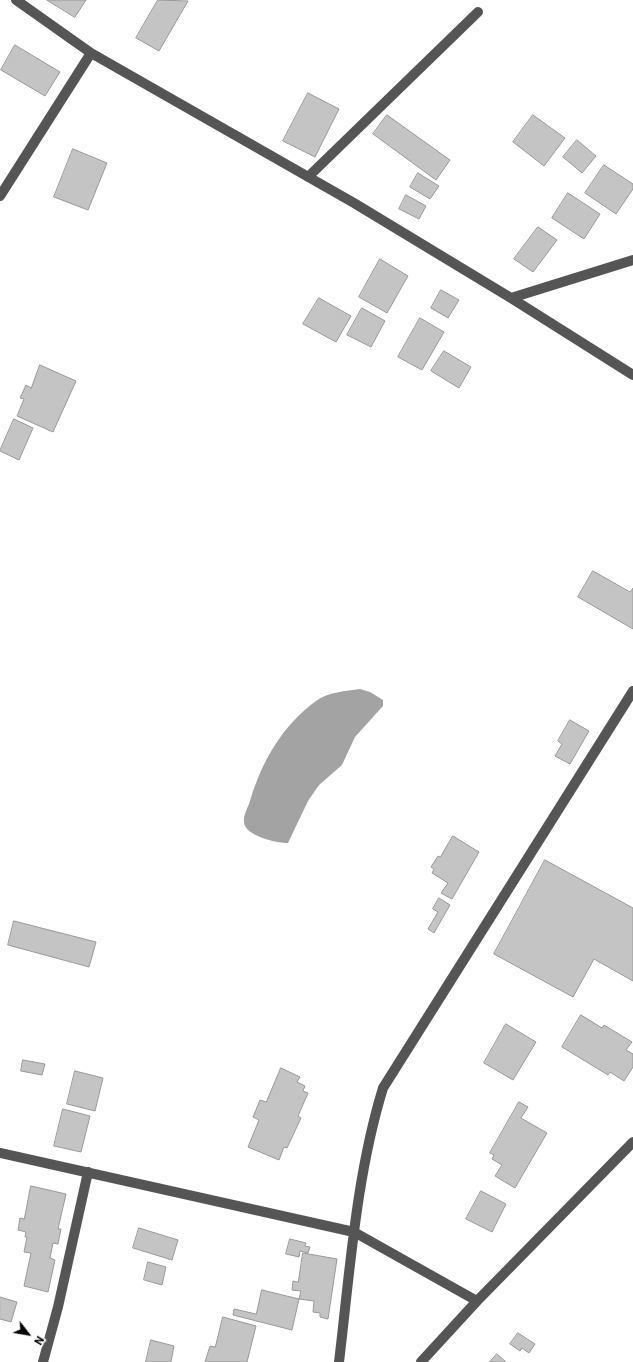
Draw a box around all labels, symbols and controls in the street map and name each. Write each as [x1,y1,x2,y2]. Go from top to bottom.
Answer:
north arrow [8,1314,48,1354]
text: N [31,1334,46,1347]

